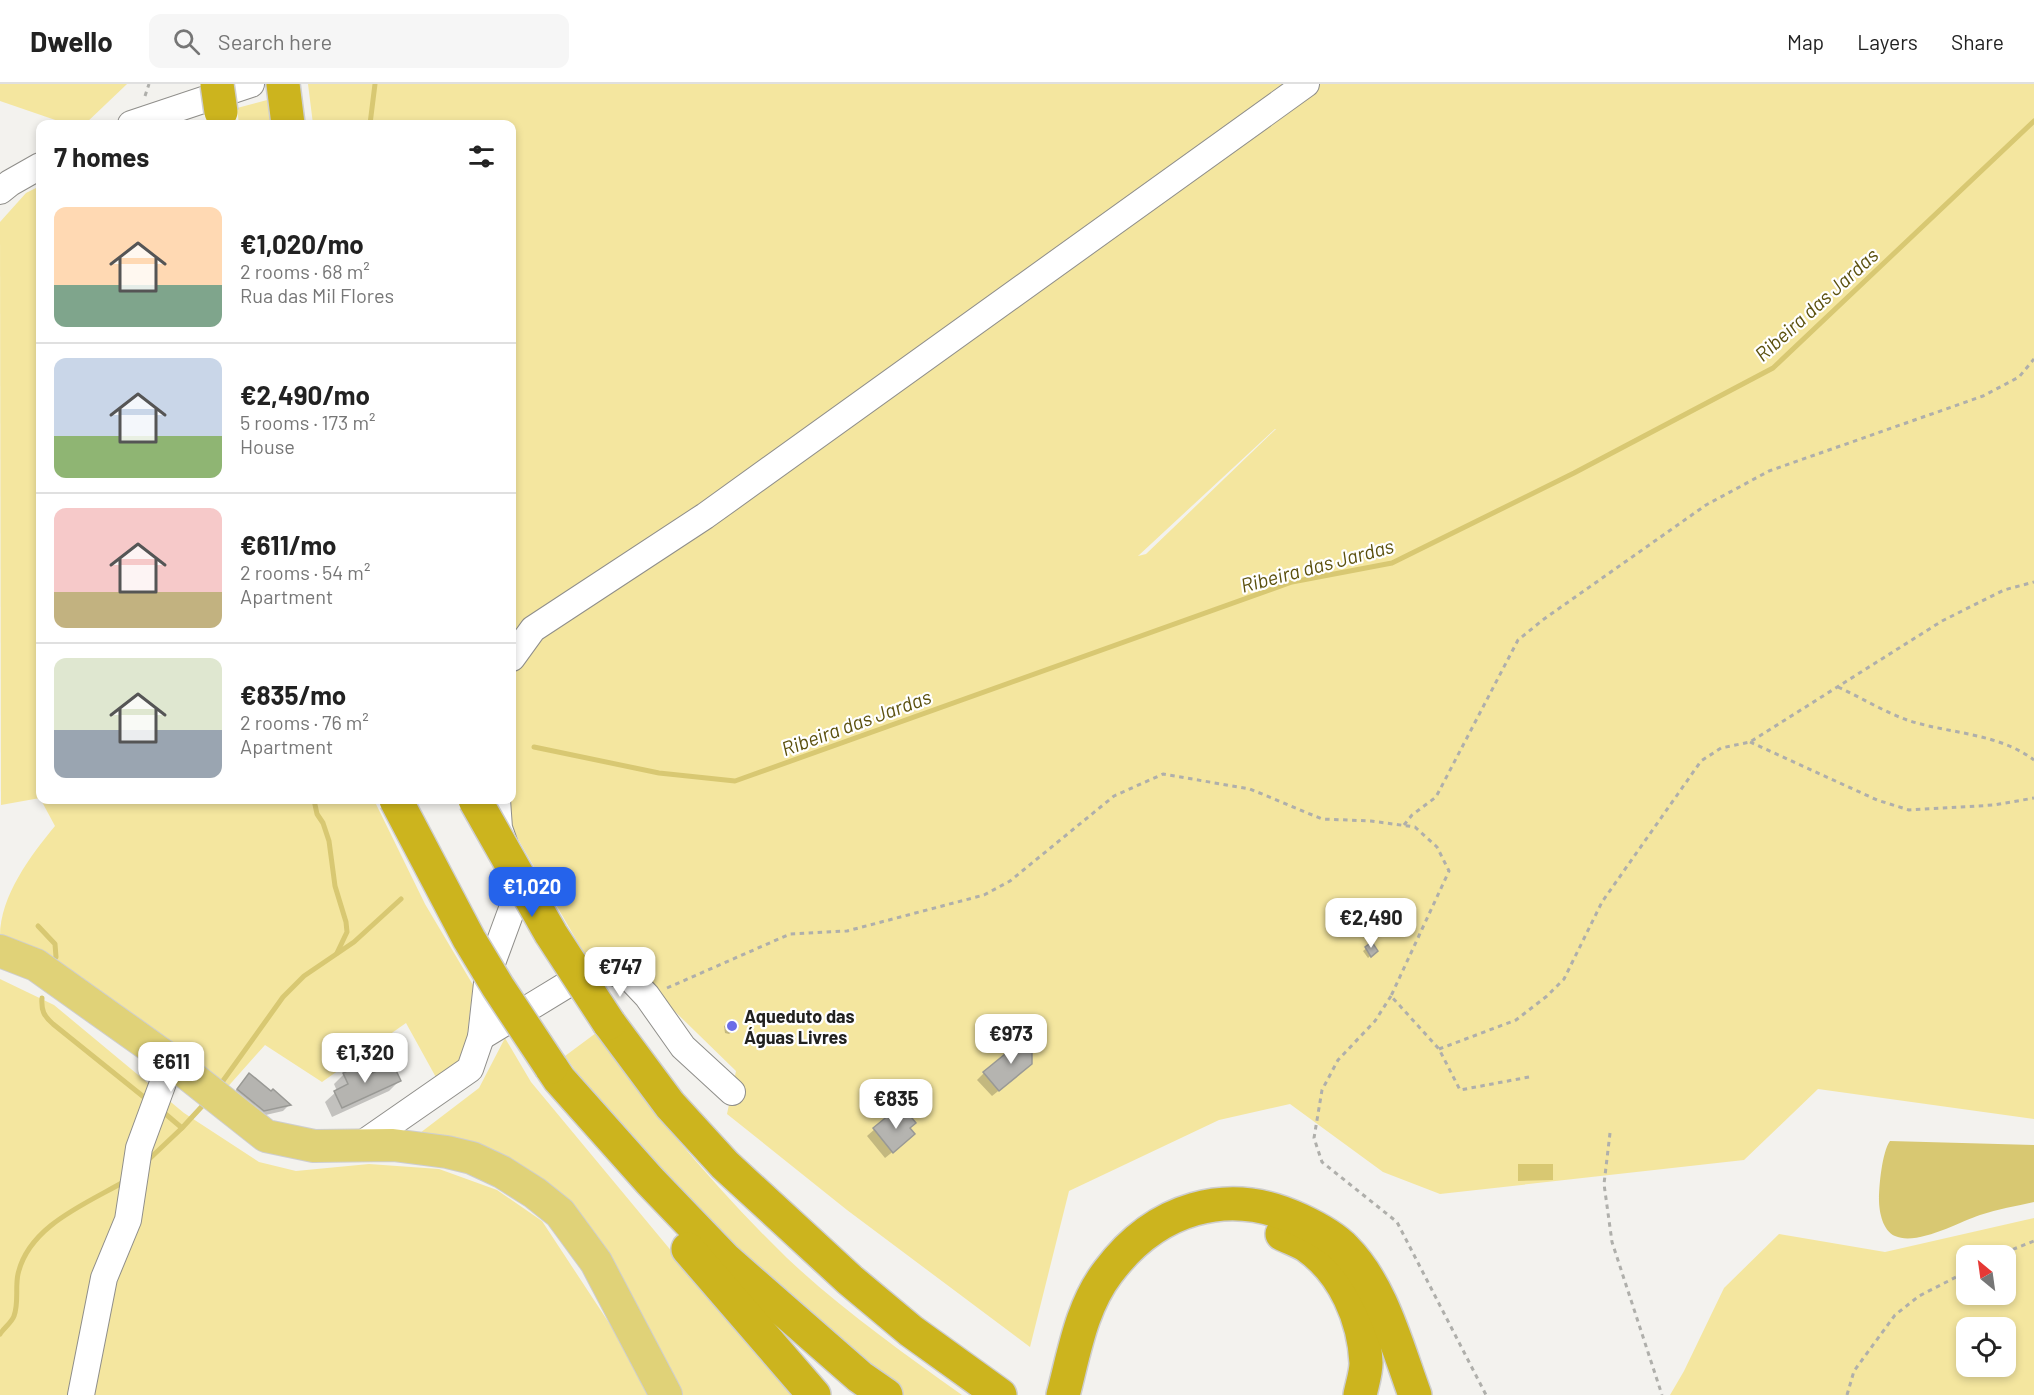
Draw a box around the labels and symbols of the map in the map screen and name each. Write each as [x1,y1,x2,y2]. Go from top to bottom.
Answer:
water label: Ribeira das Jardas [1749,242,1883,366]
water label: Ribeira das Jardas [1238,533,1396,597]
water label: Ribeira das Jardas [778,684,934,760]
pin: €1,020 [483,867,581,918]
pin: €2,490 [1322,898,1420,949]
pin: €747 [584,947,656,998]
place label: Aqueduto das Águas Livres [744,1005,855,1048]
pin: €973 [975,1014,1047,1065]
marker: Aqueduto das Águas Livres [725,1019,739,1033]
pin: €1,320 [316,1033,414,1084]
pin: €611 [135,1042,207,1093]
pin: €835 [860,1079,932,1130]
north arrow [1956,1245,2016,1305]

